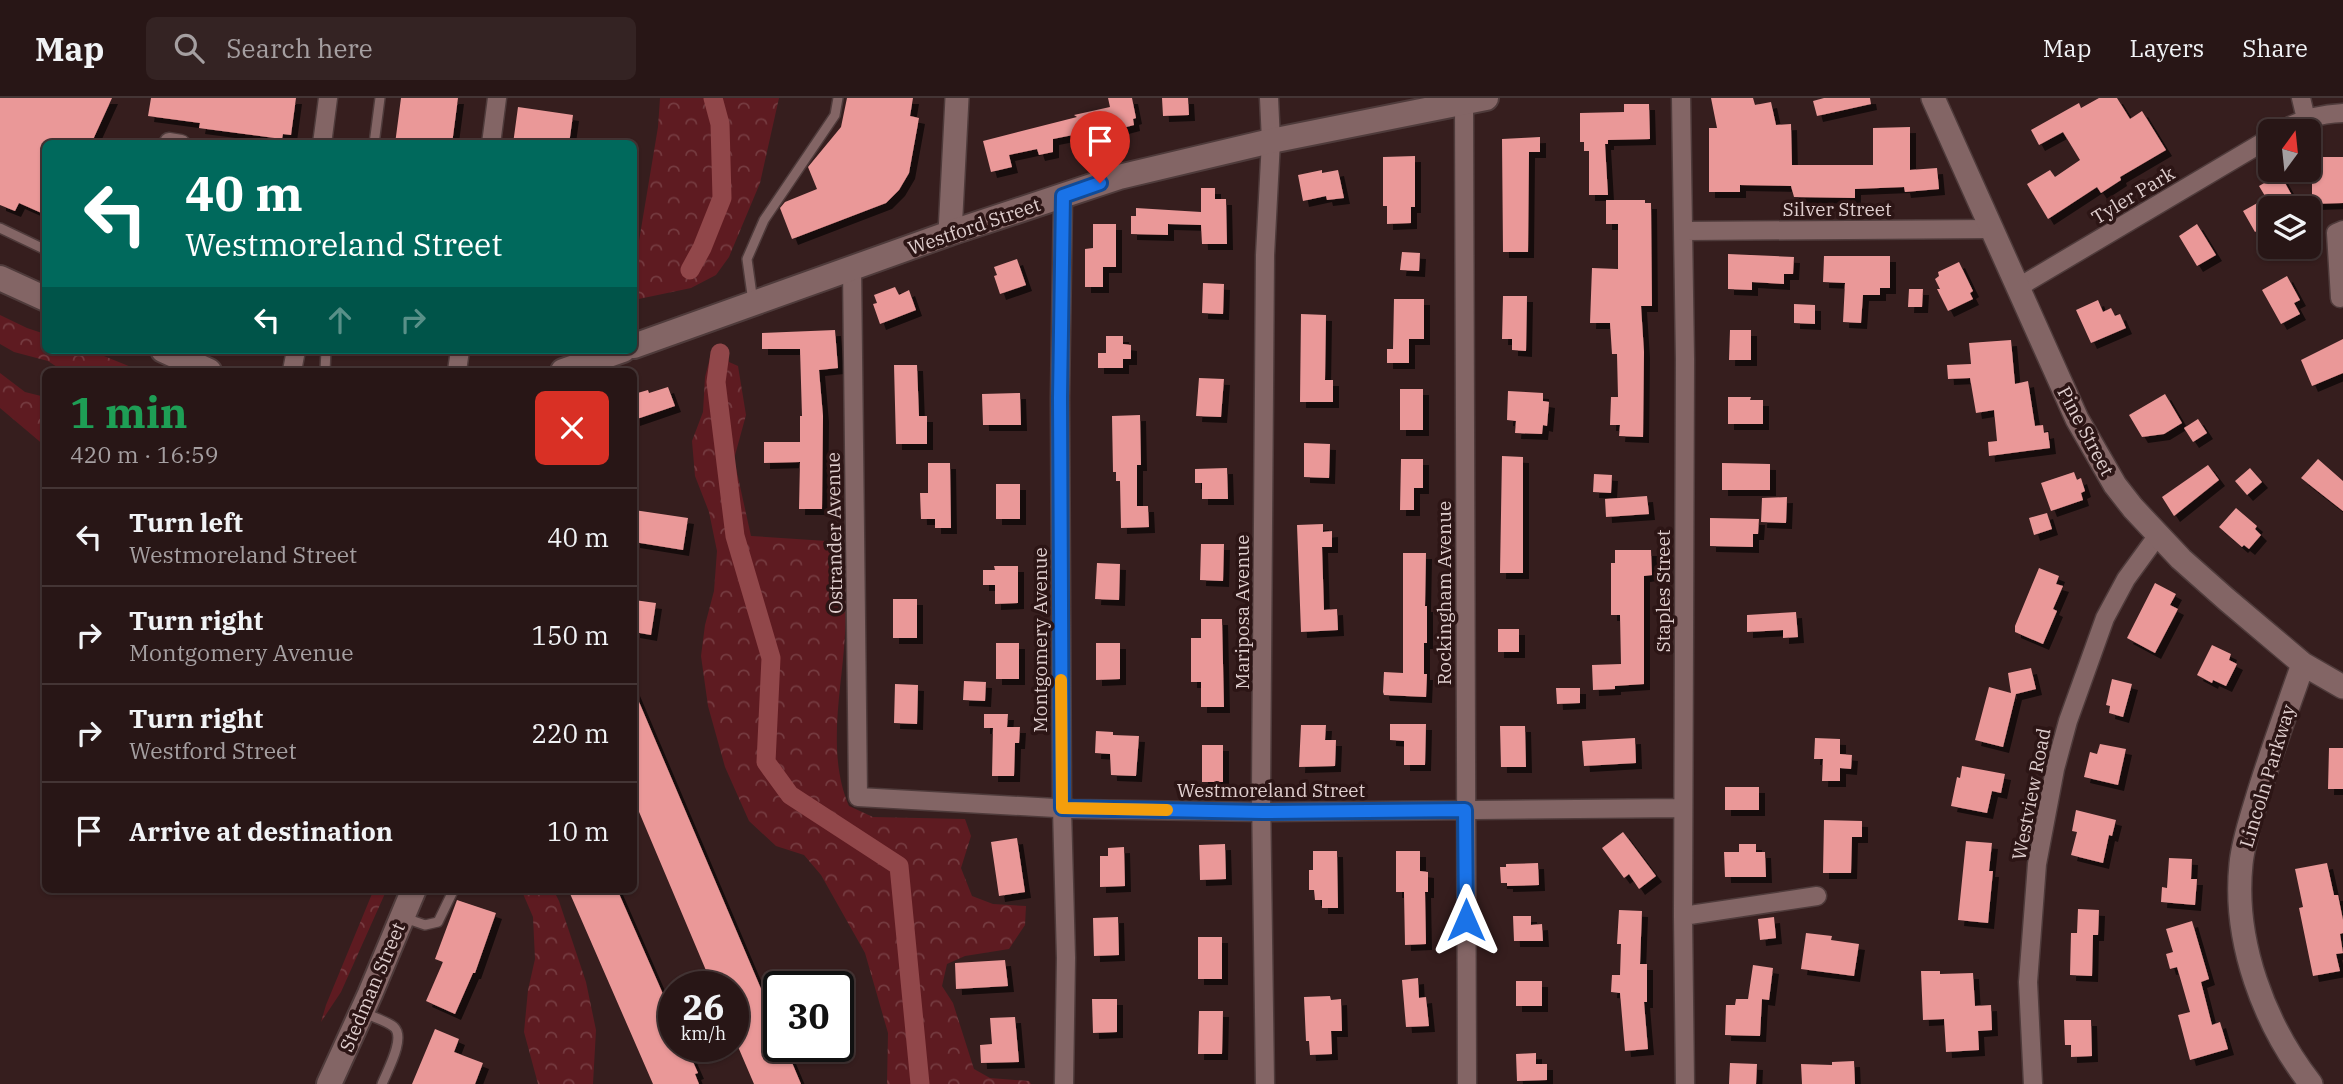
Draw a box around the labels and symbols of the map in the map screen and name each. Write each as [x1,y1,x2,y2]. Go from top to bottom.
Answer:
pin [1070,111,1130,183]
north arrow [2258,119,2320,182]
street label: Tyler Park [2087,161,2179,229]
street label: Westford Street [905,192,1044,260]
street label: Silver Street [1782,197,1892,221]
street label: Pine Street [2052,382,2120,480]
street label: Ostrander Avenue [821,452,847,614]
street label: Rockingham Avenue [1432,501,1456,685]
street label: Staples Street [1651,529,1675,652]
street label: Mariposa Avenue [1230,535,1254,689]
street label: Montgomery Avenue [1028,547,1052,733]
street label: Lincoln Parkway [2234,701,2300,850]
street label: Westview Road [2006,726,2056,862]
street label: Westmoreland Street [1177,778,1366,802]
position arrow [1429,883,1503,957]
street label: Stedman Street [334,918,410,1055]
speed limit sign: 30 [763,971,854,1062]

